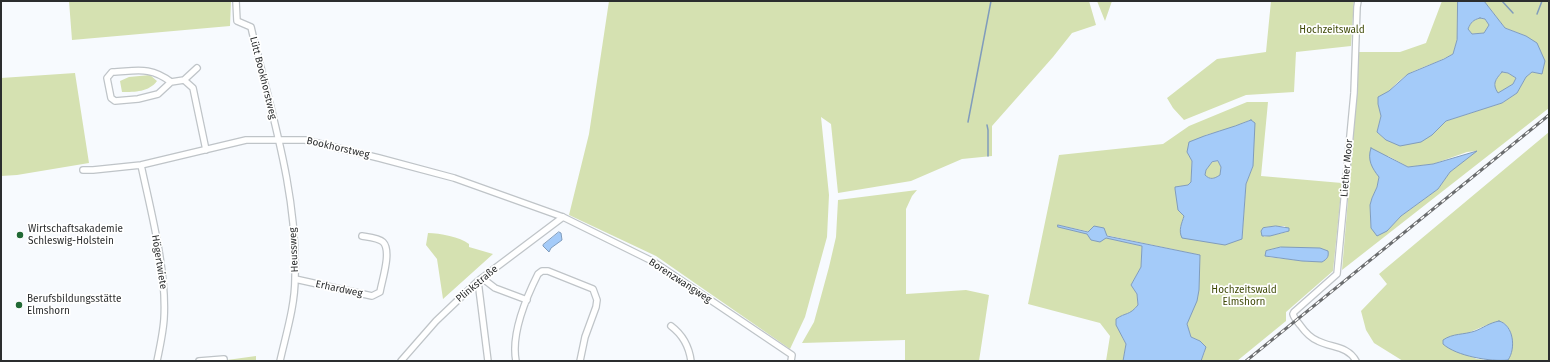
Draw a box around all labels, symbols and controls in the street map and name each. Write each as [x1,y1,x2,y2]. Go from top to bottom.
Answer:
park label: Hochzeitswald [1299,24,1365,36]
street label: Lütt Bookhorstweg [247,35,279,121]
street label: Bookhorstweg [305,135,371,161]
street label: Liether Moor [1338,139,1356,197]
place label: Wirtschaftsakademie Schleswig-Holstein [28,223,123,246]
street label: Heussweg [287,227,301,273]
marker: Wirtschaftsakademie Schleswig-Holstein [15,230,25,240]
street label: Högertwiete [149,234,169,290]
street label: Borenzwangweg [646,256,714,306]
street label: Plinkstraße [454,263,500,305]
street label: Erhardweg [314,278,364,300]
park label: Hochzeitswald Elmshorn [1211,284,1277,308]
place label: Berufsbildungsstätte Elmshorn [27,293,121,316]
marker: Berufsbildungsstätte Elmshorn [14,300,24,310]

